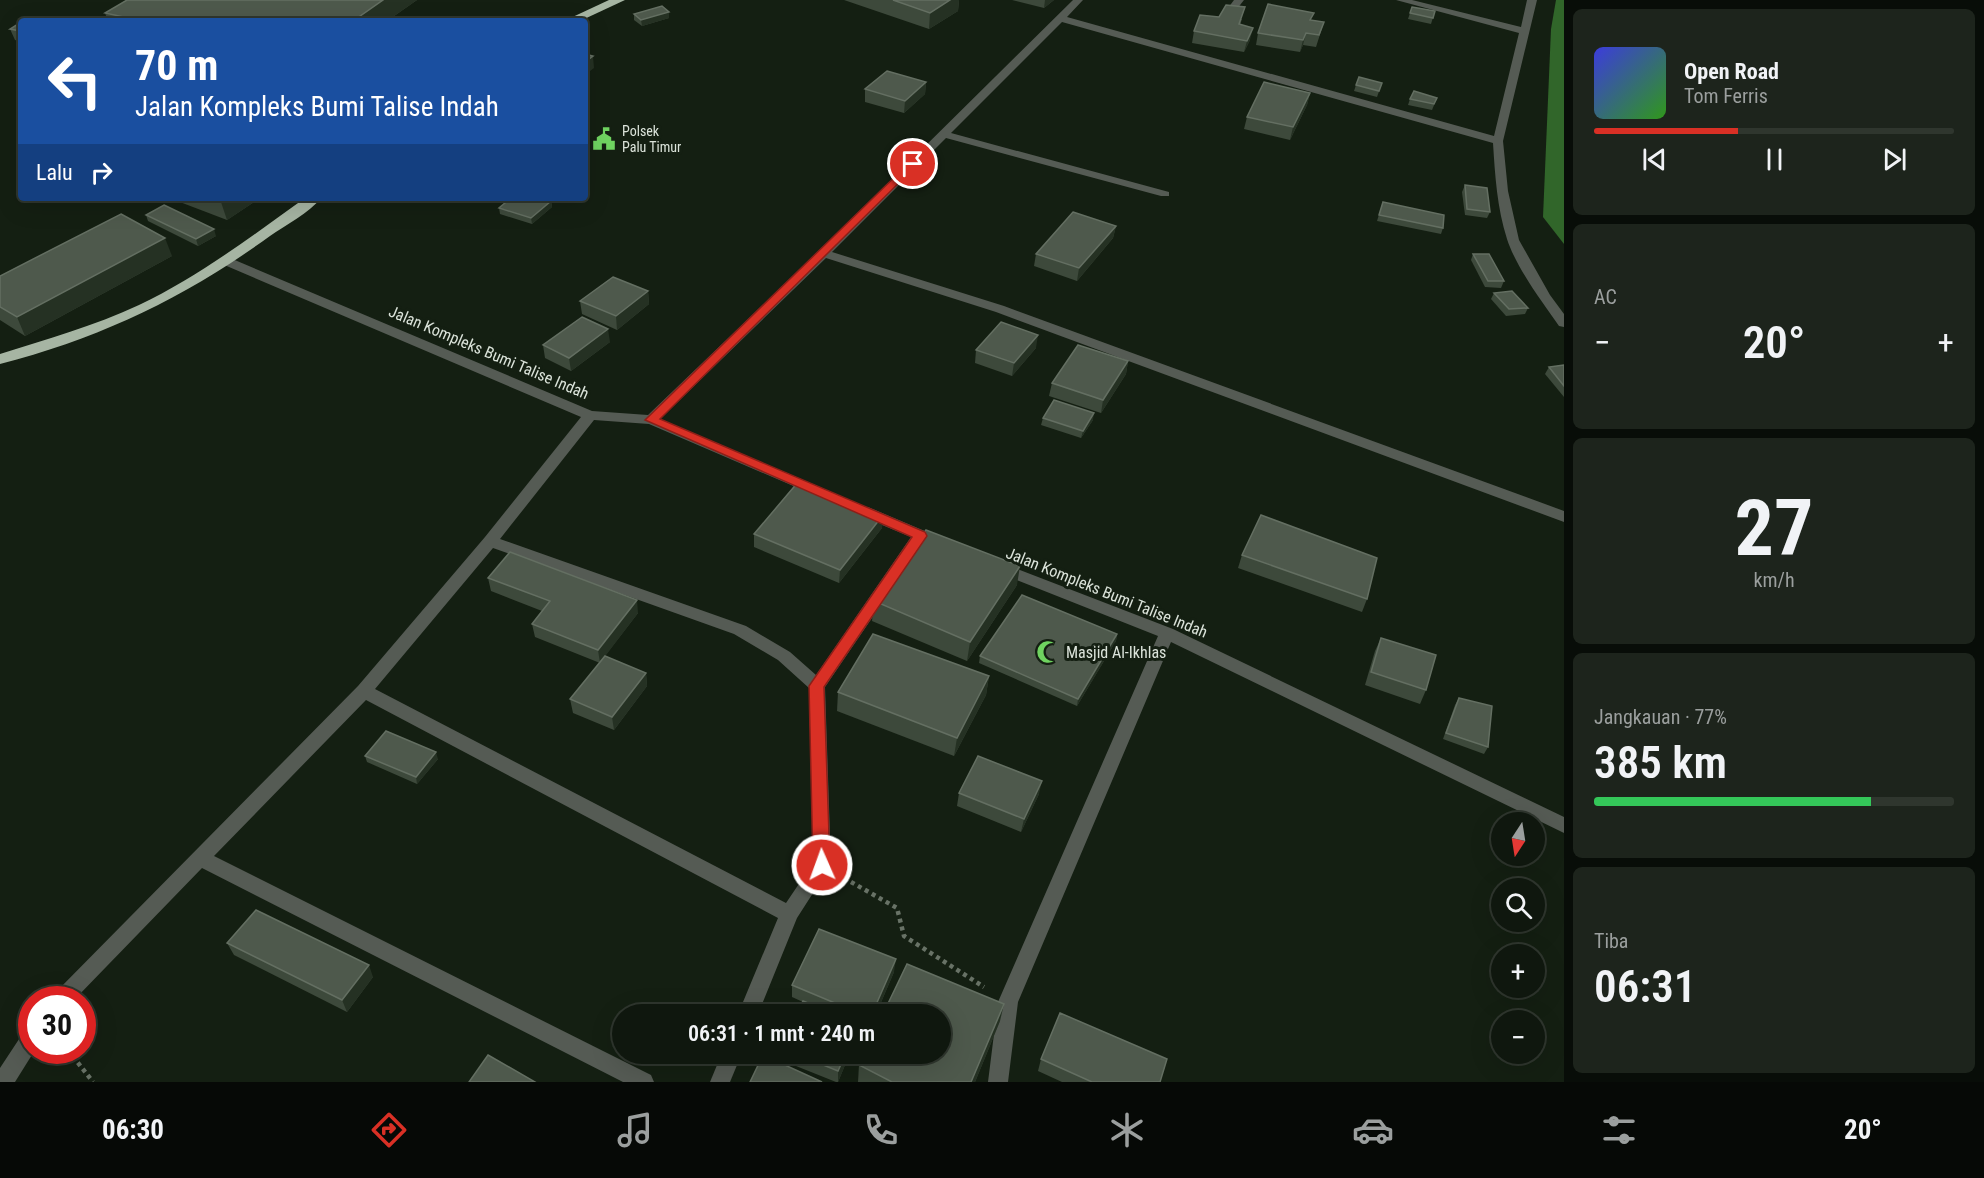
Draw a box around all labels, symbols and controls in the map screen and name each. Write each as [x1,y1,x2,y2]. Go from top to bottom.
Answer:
text: 70 m [135,41,218,90]
icon: left [36,42,114,120]
text: Open Road [1684,59,1779,84]
text: Tom Ferris [1684,84,1768,108]
text: Jalan Kompleks Bumi Talise Indah [135,91,499,123]
place label: Polsek Palu Timur [622,123,681,155]
public building icon: Polsek Palu Timur [591,126,617,152]
pin [887,138,938,189]
icon: previous [1638,143,1671,176]
icon: pause [1758,143,1791,176]
icon: next [1878,143,1911,176]
icon: arrive [896,147,929,180]
icon: right [85,156,118,189]
text: Lalu [36,160,73,185]
text: AC [1594,285,1617,309]
street label: Jalan Kompleks Bumi Talise Indah [386,302,592,403]
text: 20° [1743,316,1805,369]
text: − [1594,323,1611,362]
text: + [1938,323,1954,362]
text: 27 [1735,483,1813,574]
street label: Jalan Kompleks Bumi Talise Indah [1003,543,1210,642]
text: km/h [1753,568,1795,592]
mosque icon: Masjid Al-Ikhlas [1035,639,1061,665]
place label: Masjid Al-Ikhlas [1066,643,1166,662]
text: Jangkauan · 77% [1594,705,1727,729]
text: 385 km [1594,736,1727,789]
north arrow [1491,812,1545,866]
map controls [1491,812,1545,1064]
position arrow [790,833,854,897]
button: search [1491,878,1545,932]
text: Tiba [1594,929,1628,953]
button: + [1491,944,1545,998]
text: 06:31 [1594,960,1696,1013]
speed limit sign: 30 [18,986,96,1064]
button: − [1491,1010,1545,1064]
text: 06:31 · 1 mnt · 240 m [688,1021,875,1046]
icon: directions [368,1109,410,1151]
icon: music [614,1109,656,1151]
icon: phone [860,1109,902,1151]
icon: climate [1106,1109,1148,1151]
icon: car [1352,1109,1394,1151]
icon: filters [1598,1109,1640,1151]
text: 06:30 [102,1114,164,1146]
text: 20° [1844,1114,1882,1146]

